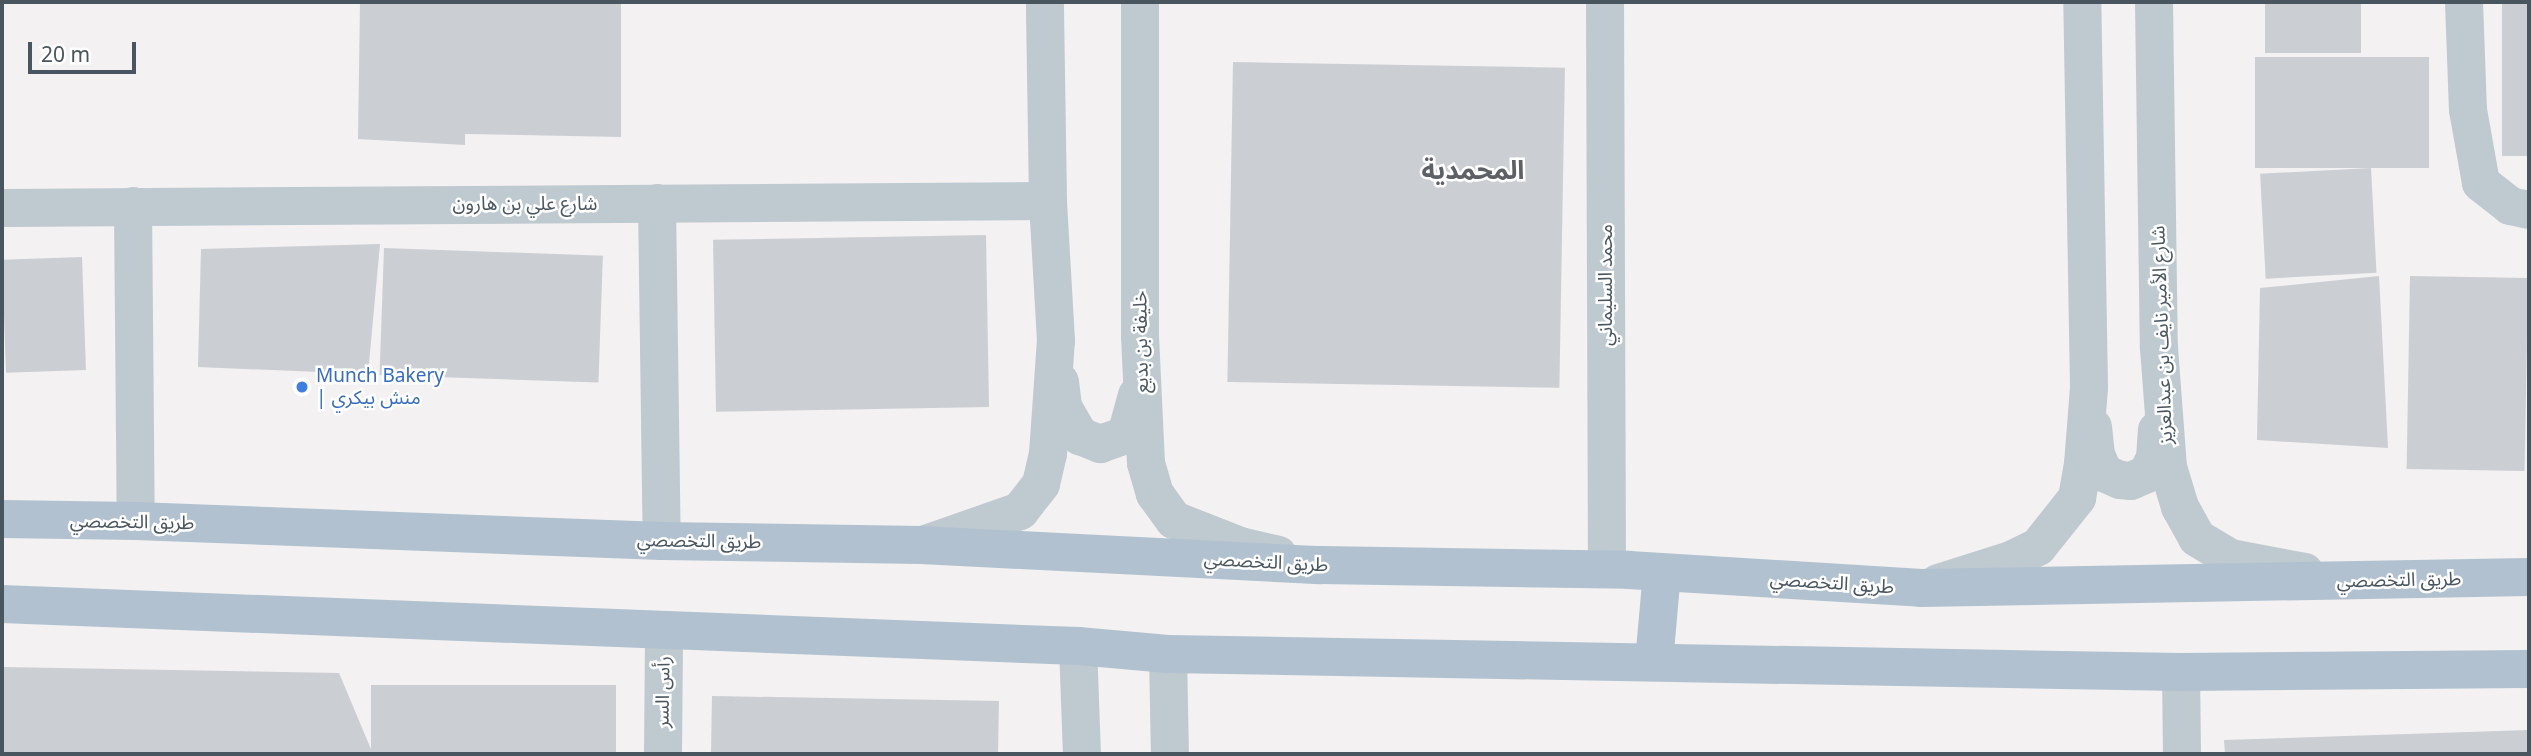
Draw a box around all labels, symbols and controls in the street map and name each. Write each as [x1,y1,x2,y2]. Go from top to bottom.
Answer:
scale bar [32,28,140,72]
text: 20 m [41,40,90,68]
district label: المحمدية [1422,154,1524,186]
street label: شارع علي بن هارون [453,193,597,215]
street label: محمد السليماني [1595,224,1617,346]
street label: شارع الأمير نايف بن عبدالعزيز [2147,225,2177,445]
street label: خليفة بن بديع [1129,291,1153,393]
place label: Munch Bakery | منش بيكري [316,365,444,409]
marker: Munch Bakery | منش بيكري [294,379,310,395]
street label: طريق التخصصي [70,510,194,534]
street label: طريق التخصصي [637,529,761,553]
street label: طريق التخصصي [1203,547,1329,577]
street label: طريق التخصصي [1769,567,1895,599]
street label: طريق التخصصي [2337,568,2461,592]
street label: رأس السر [651,656,675,728]

